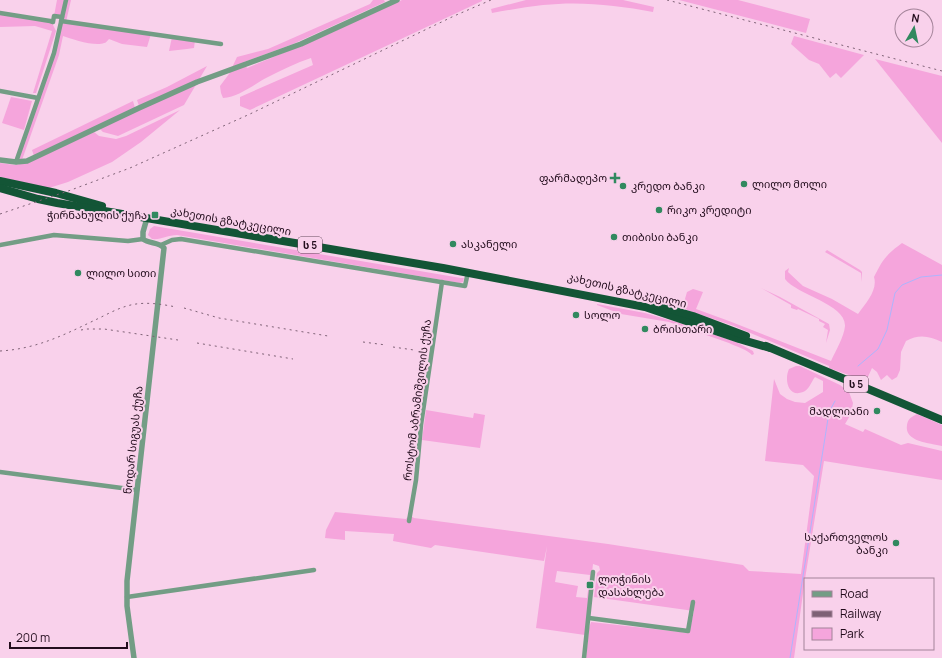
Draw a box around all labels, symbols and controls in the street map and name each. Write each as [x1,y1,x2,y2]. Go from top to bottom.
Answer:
north arrow [894,8,934,48]
text: N [911,10,921,26]
place label: ფარმადეპო [539,170,607,185]
marker: ფარმადეპო [610,173,620,183]
place label: ლილო მოლი [752,176,827,191]
place label: კრედო ბანკი [631,178,705,193]
marker: ლილო მოლი [739,179,749,189]
marker: კრედო ბანკი [618,181,628,191]
place label: რიკო კრედიტი [667,202,752,217]
street label: კახეთის გზატკეცილი [170,203,292,238]
marker: რიკო კრედიტი [654,205,664,215]
place label: ჭირნახულის ქუჩა [47,207,147,222]
marker: ჭირნახულის ქუჩა [150,210,160,220]
place label: თიბისი ბანკი [622,229,698,244]
marker: თიბისი ბანკი [609,232,619,242]
place label: ასკანელი [461,236,517,251]
road number: ს 5 [298,237,322,253]
marker: ასკანელი [448,239,458,249]
place label: ლილო სითი [86,265,156,280]
marker: ლილო სითი [73,268,83,278]
street label: კახეთის გზატკეცილი [566,268,688,311]
place label: სოლო [584,307,620,322]
marker: სოლო [571,310,581,320]
street label: როსტომ აბრამიშვილის ქუჩა [399,318,434,482]
place label: ბრისთარი [653,321,712,336]
marker: ბრისთარი [640,324,650,334]
road number: ს 5 [844,376,868,392]
street label: ნოდარ სიგუას ქუჩა [119,385,146,495]
place label: მადლიანი [809,403,869,418]
marker: მადლიანი [872,406,882,416]
place label: საქართველოს ბანკი [804,529,888,557]
marker: საქართველოს ბანკი [891,538,901,548]
place label: ლოჭინის დასახლება [598,571,664,599]
legend [804,578,934,650]
marker: ლოჭინის დასახლება [585,580,595,590]
text: Road [840,585,868,602]
text: Railway [840,605,882,622]
scale bar [10,624,127,650]
text: Park [840,625,865,642]
text: 200 m [16,629,50,646]

